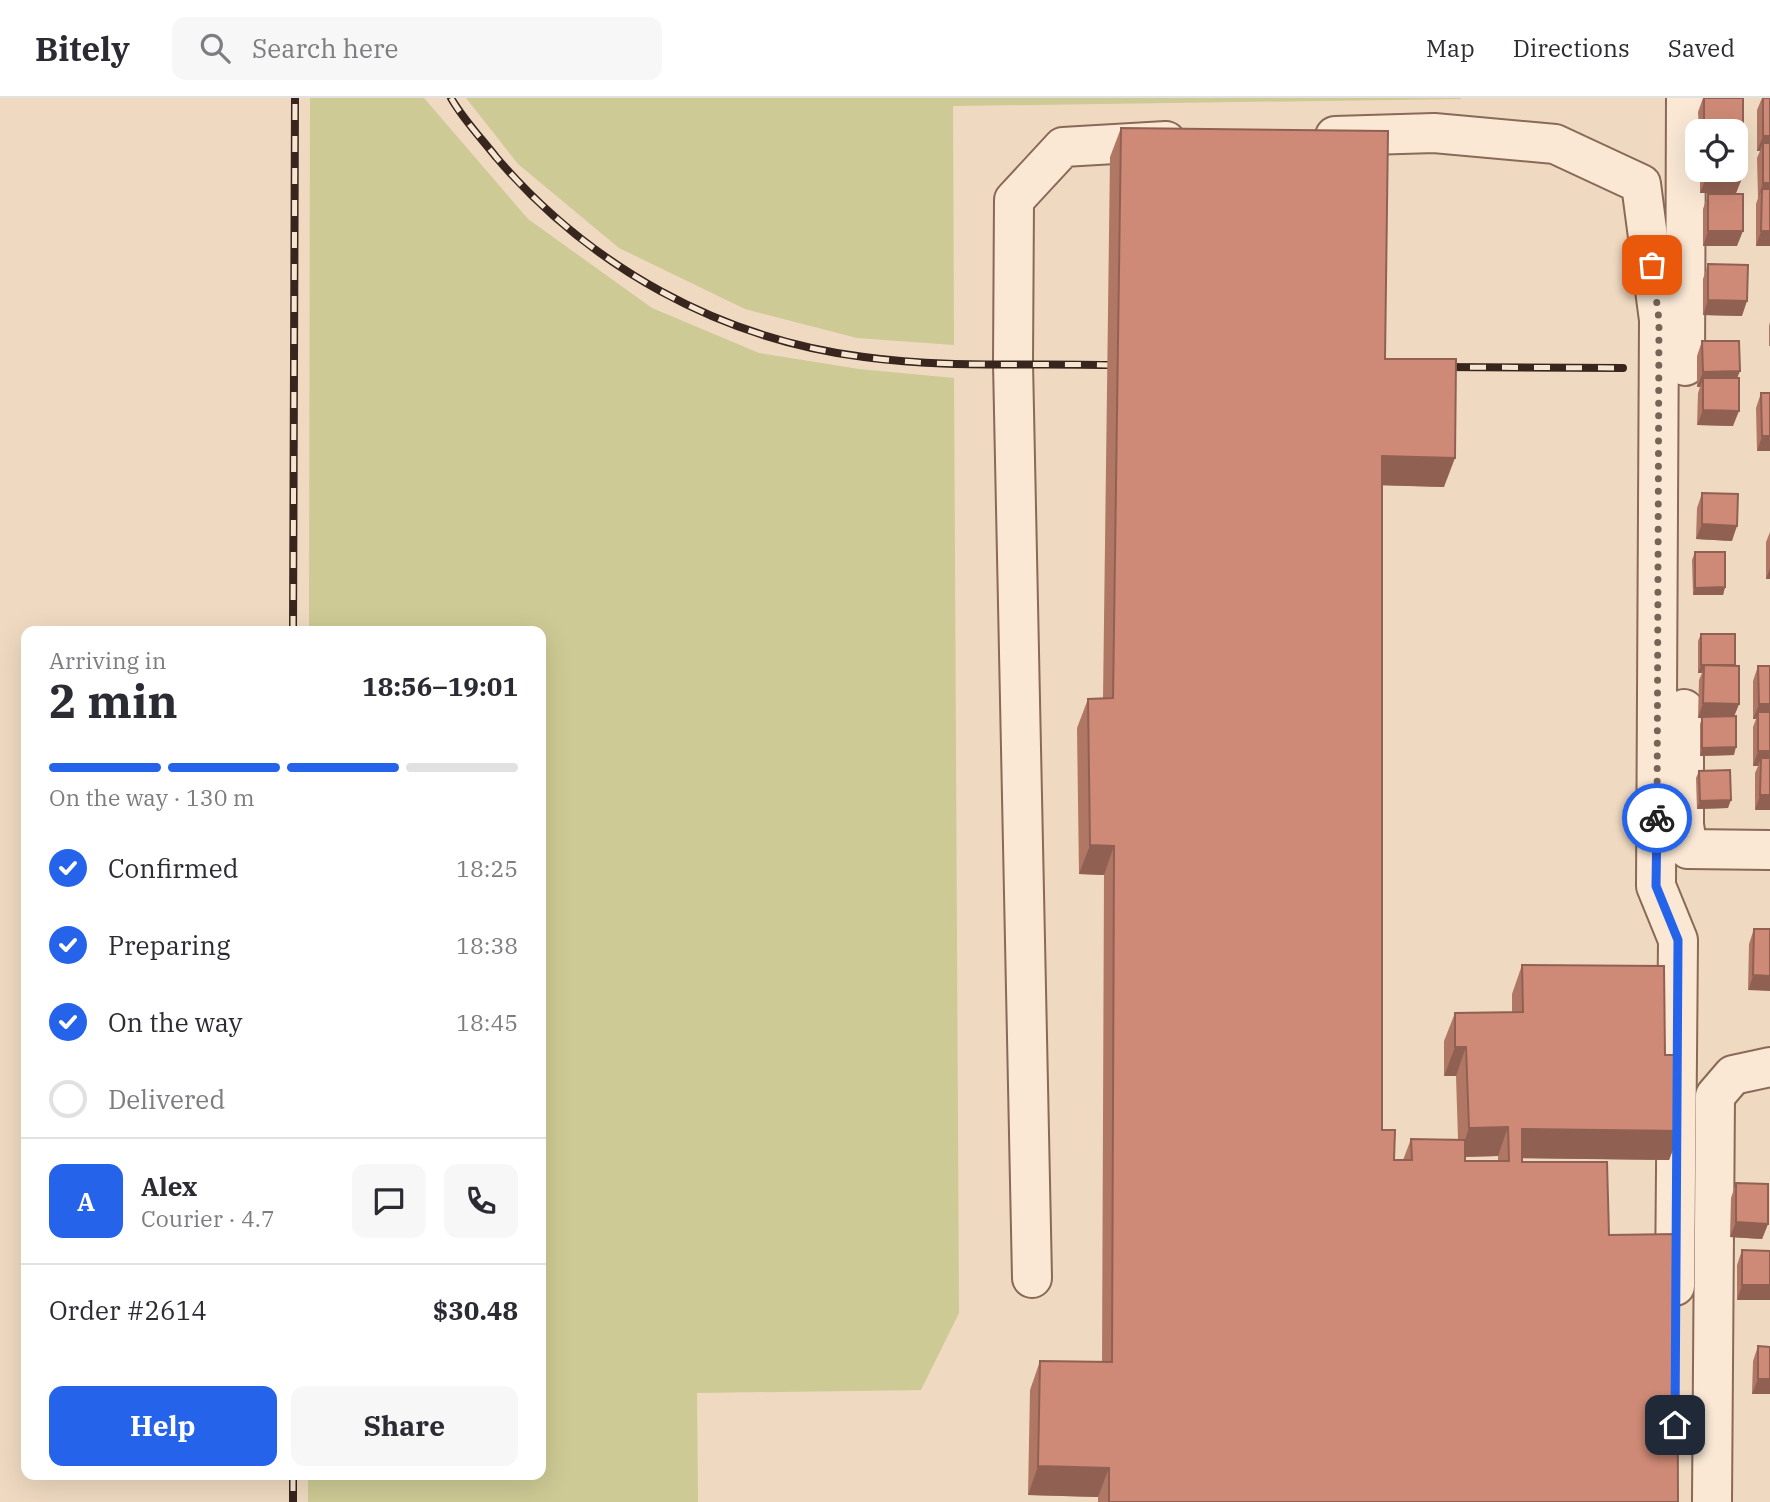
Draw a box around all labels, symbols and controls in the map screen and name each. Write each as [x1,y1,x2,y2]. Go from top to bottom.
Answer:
search box [172,17,662,80]
text: Bitely [35,27,130,70]
icon: search [196,29,234,67]
text: Search here [252,31,398,65]
text: Map [1426,32,1475,64]
text: Directions [1513,32,1630,64]
text: Saved [1668,32,1735,64]
map controls [1685,119,1748,182]
button: locate [1685,119,1748,182]
pin [1622,235,1682,295]
icon: bag [1633,246,1671,284]
text: Arriving in [49,645,166,675]
text: 18:56–19:01 [362,669,518,703]
text: 2 min [49,671,178,731]
text: On the way · 130 m [49,782,255,812]
courier [1622,783,1692,853]
icon: bike [1638,799,1676,837]
icon: check [49,849,87,887]
text: Confirmed [108,851,239,885]
text: 18:25 [456,853,518,883]
icon: check [49,926,87,964]
text: Preparing [108,928,230,962]
text: 18:38 [456,930,518,960]
icon: check [49,1003,87,1041]
text: On the way [108,1005,242,1039]
text: 18:45 [456,1007,518,1037]
text: Delivered [108,1082,225,1116]
button: chat [352,1164,426,1238]
button: phone [444,1164,518,1238]
text: Alex [141,1169,197,1203]
text: A [77,1184,95,1218]
text: Courier · 4.7 [141,1203,275,1233]
text: Order #2614 [49,1293,207,1327]
text: $30.48 [433,1293,518,1327]
button: Help [49,1386,277,1466]
button: Share [291,1386,518,1466]
pin [1645,1395,1705,1455]
icon: home [1656,1406,1694,1444]

